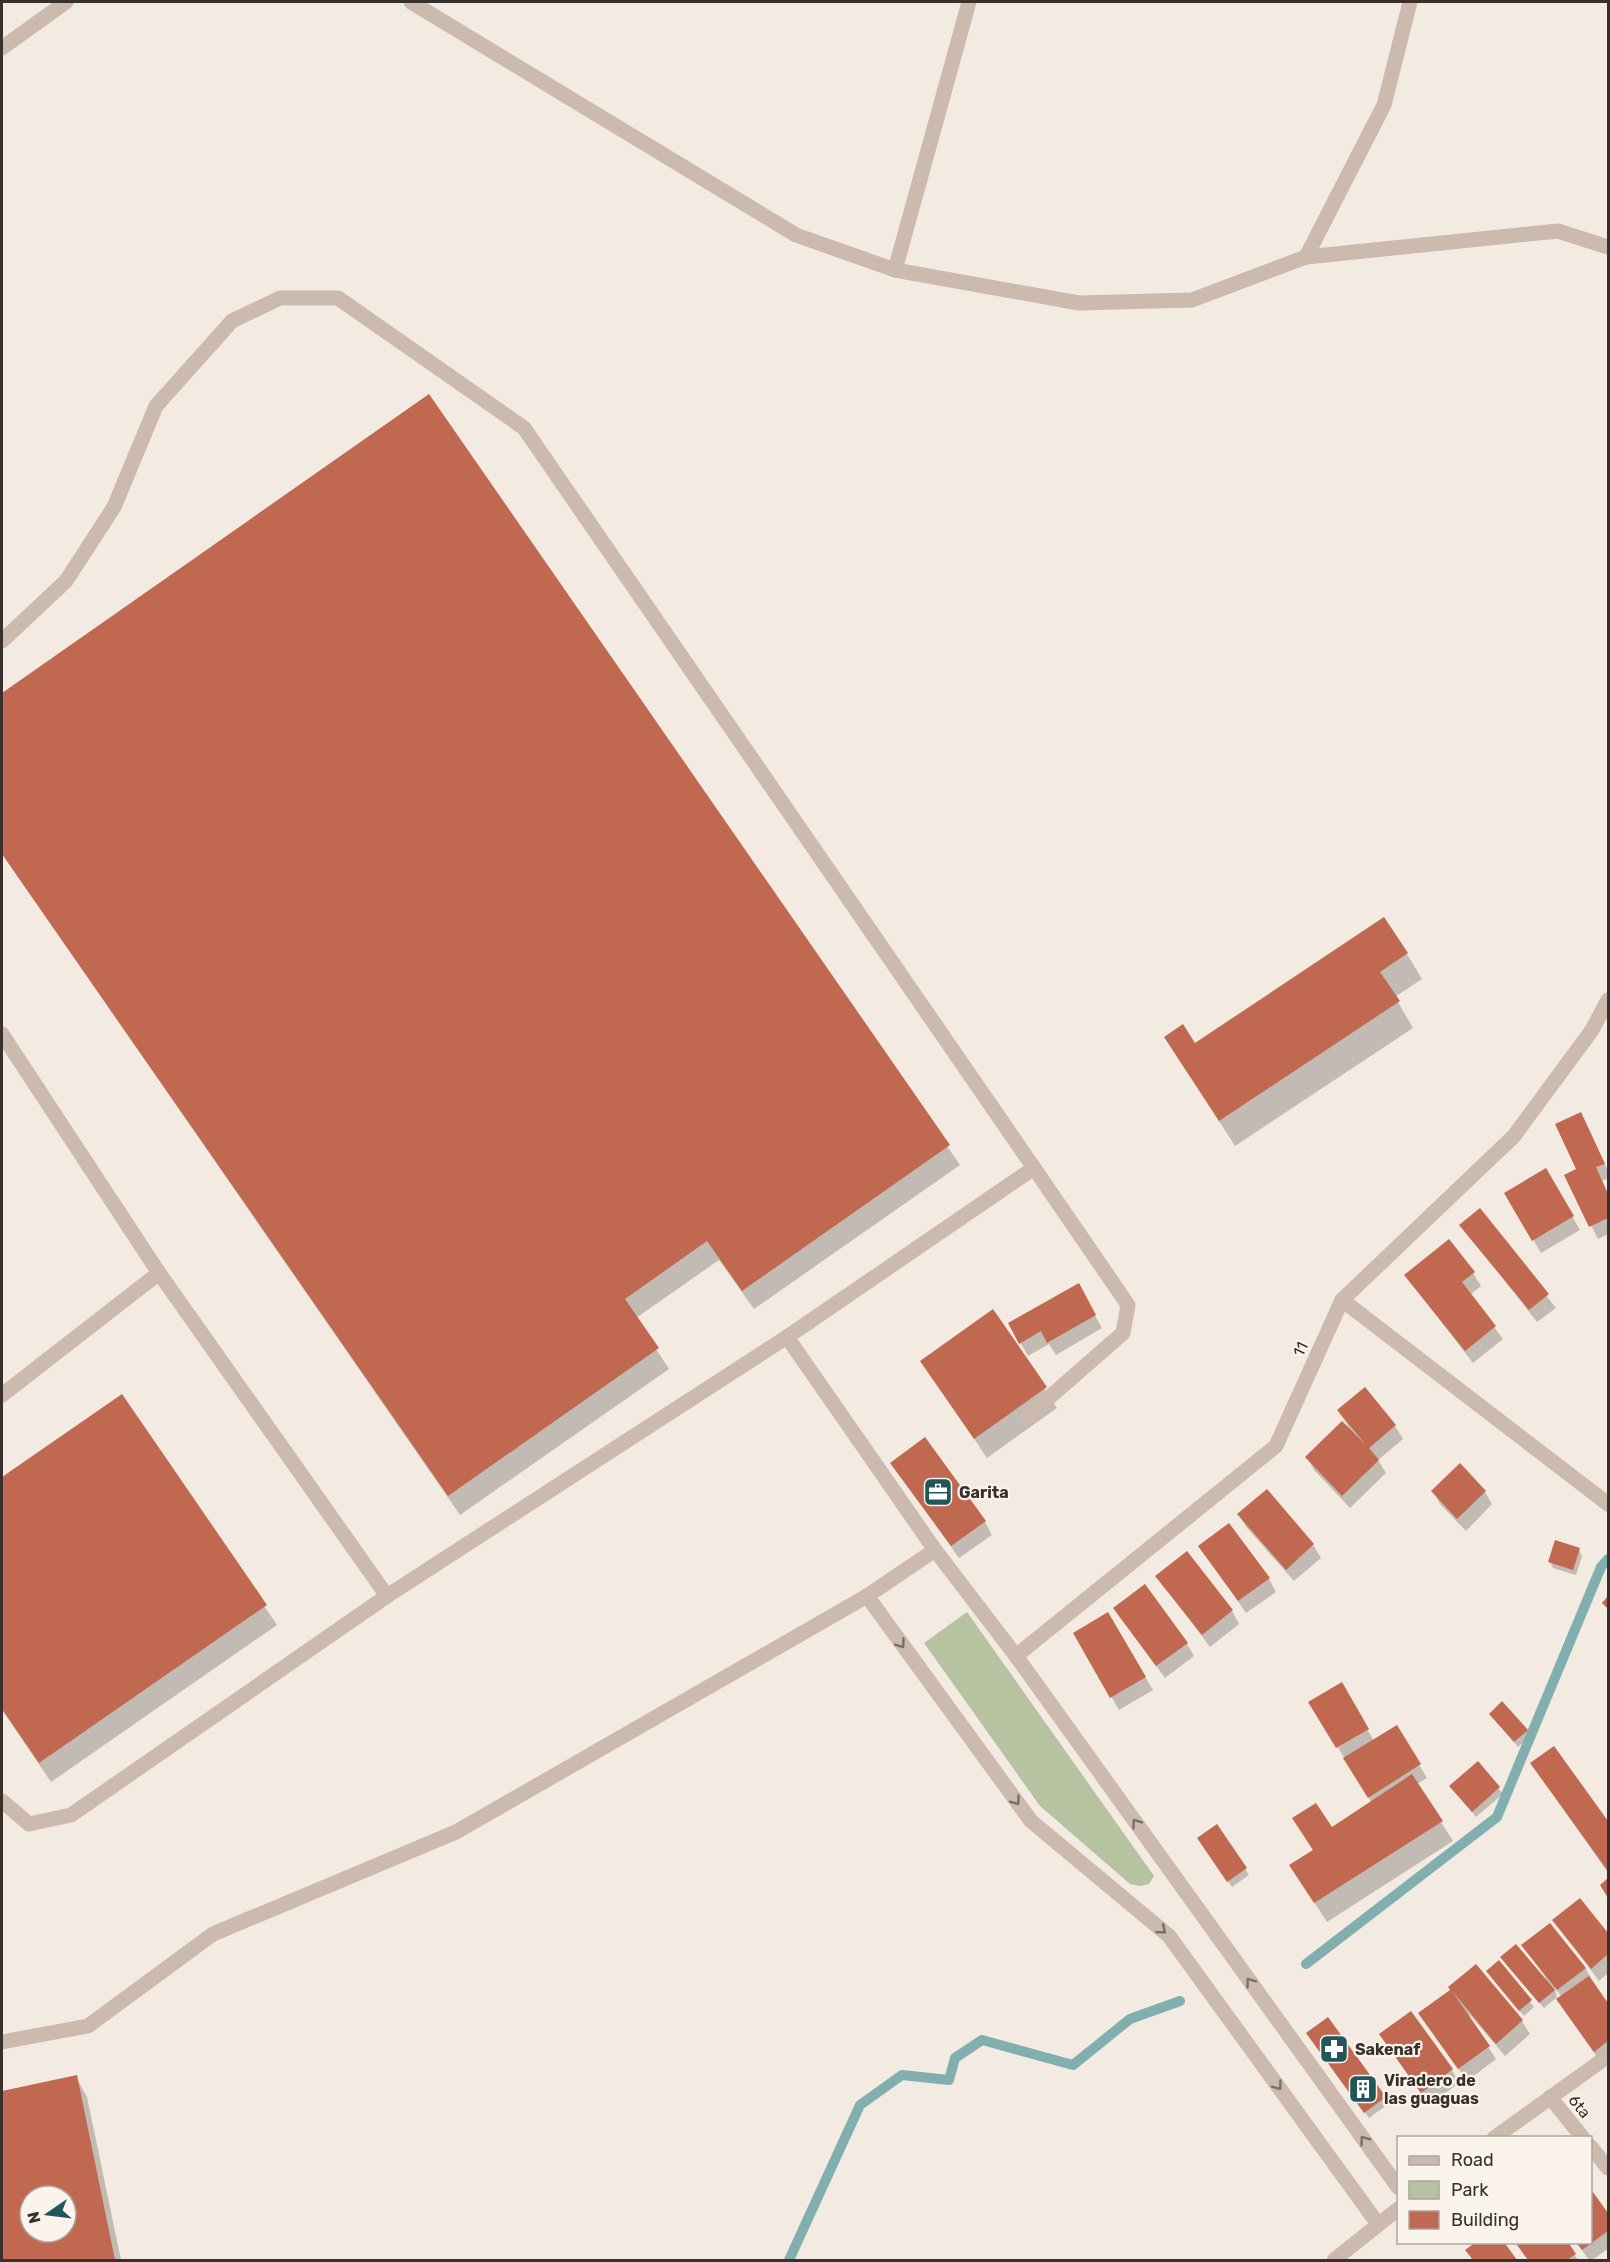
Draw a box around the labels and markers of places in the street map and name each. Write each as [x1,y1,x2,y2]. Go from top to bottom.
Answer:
office icon: Garita [922,1476,954,1508]
place label: Garita [959,1483,1009,1502]
pharmacy icon: Sakenaf [1318,2033,1350,2065]
place label: Sakenaf [1355,2040,1421,2059]
place label: Viradero de las guaguas [1384,2071,1479,2108]
building icon: Viradero de las guaguas [1347,2073,1379,2105]

